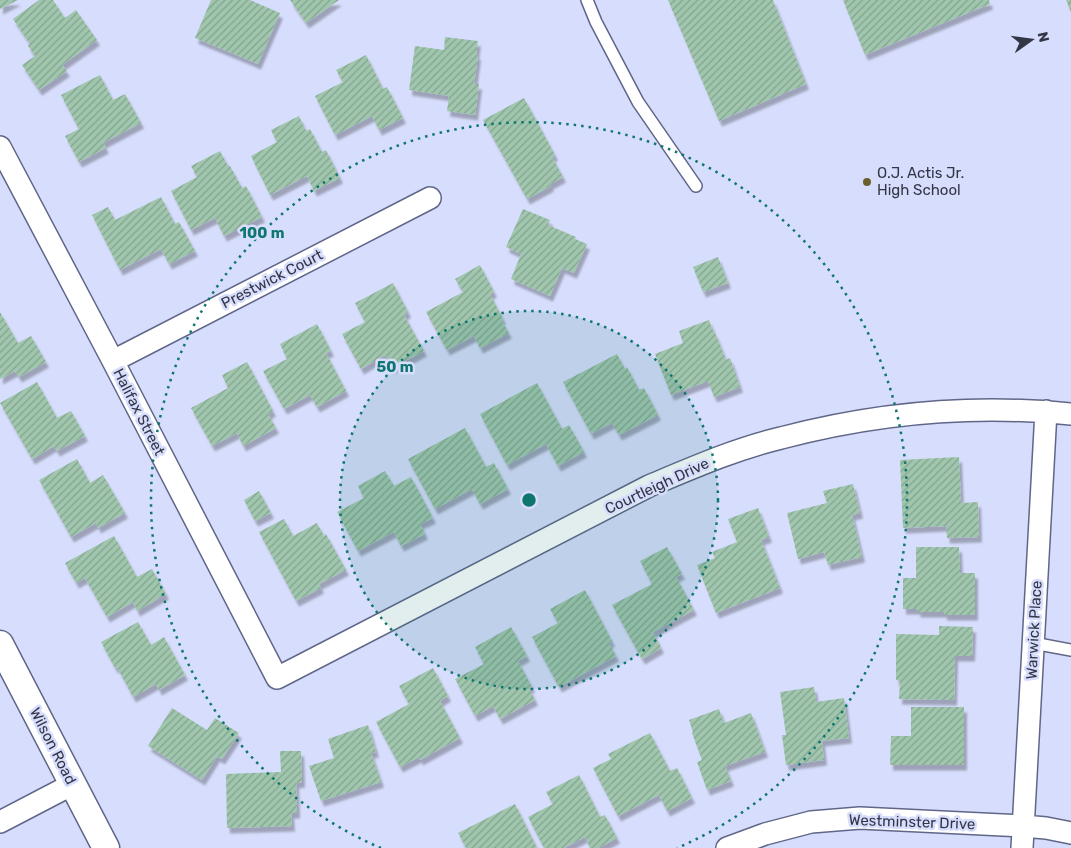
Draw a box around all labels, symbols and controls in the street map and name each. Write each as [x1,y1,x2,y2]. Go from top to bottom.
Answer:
north arrow [1006,15,1056,65]
text: N [1034,30,1053,44]
place label: O.J. Actis Jr. High School [877,164,964,199]
marker: O.J. Actis Jr. High School [861,176,873,188]
text: 100 m [240,224,284,242]
street label: Prestwick Court [218,246,326,312]
text: 50 m [377,358,413,376]
street label: Halifax Street [109,365,169,459]
street label: Courtleigh Drive [602,454,712,518]
centre of rings [520,491,538,509]
street label: Warwick Place [1022,580,1046,680]
street label: Wilson Road [26,705,80,787]
street label: Westminster Drive [848,811,976,833]

